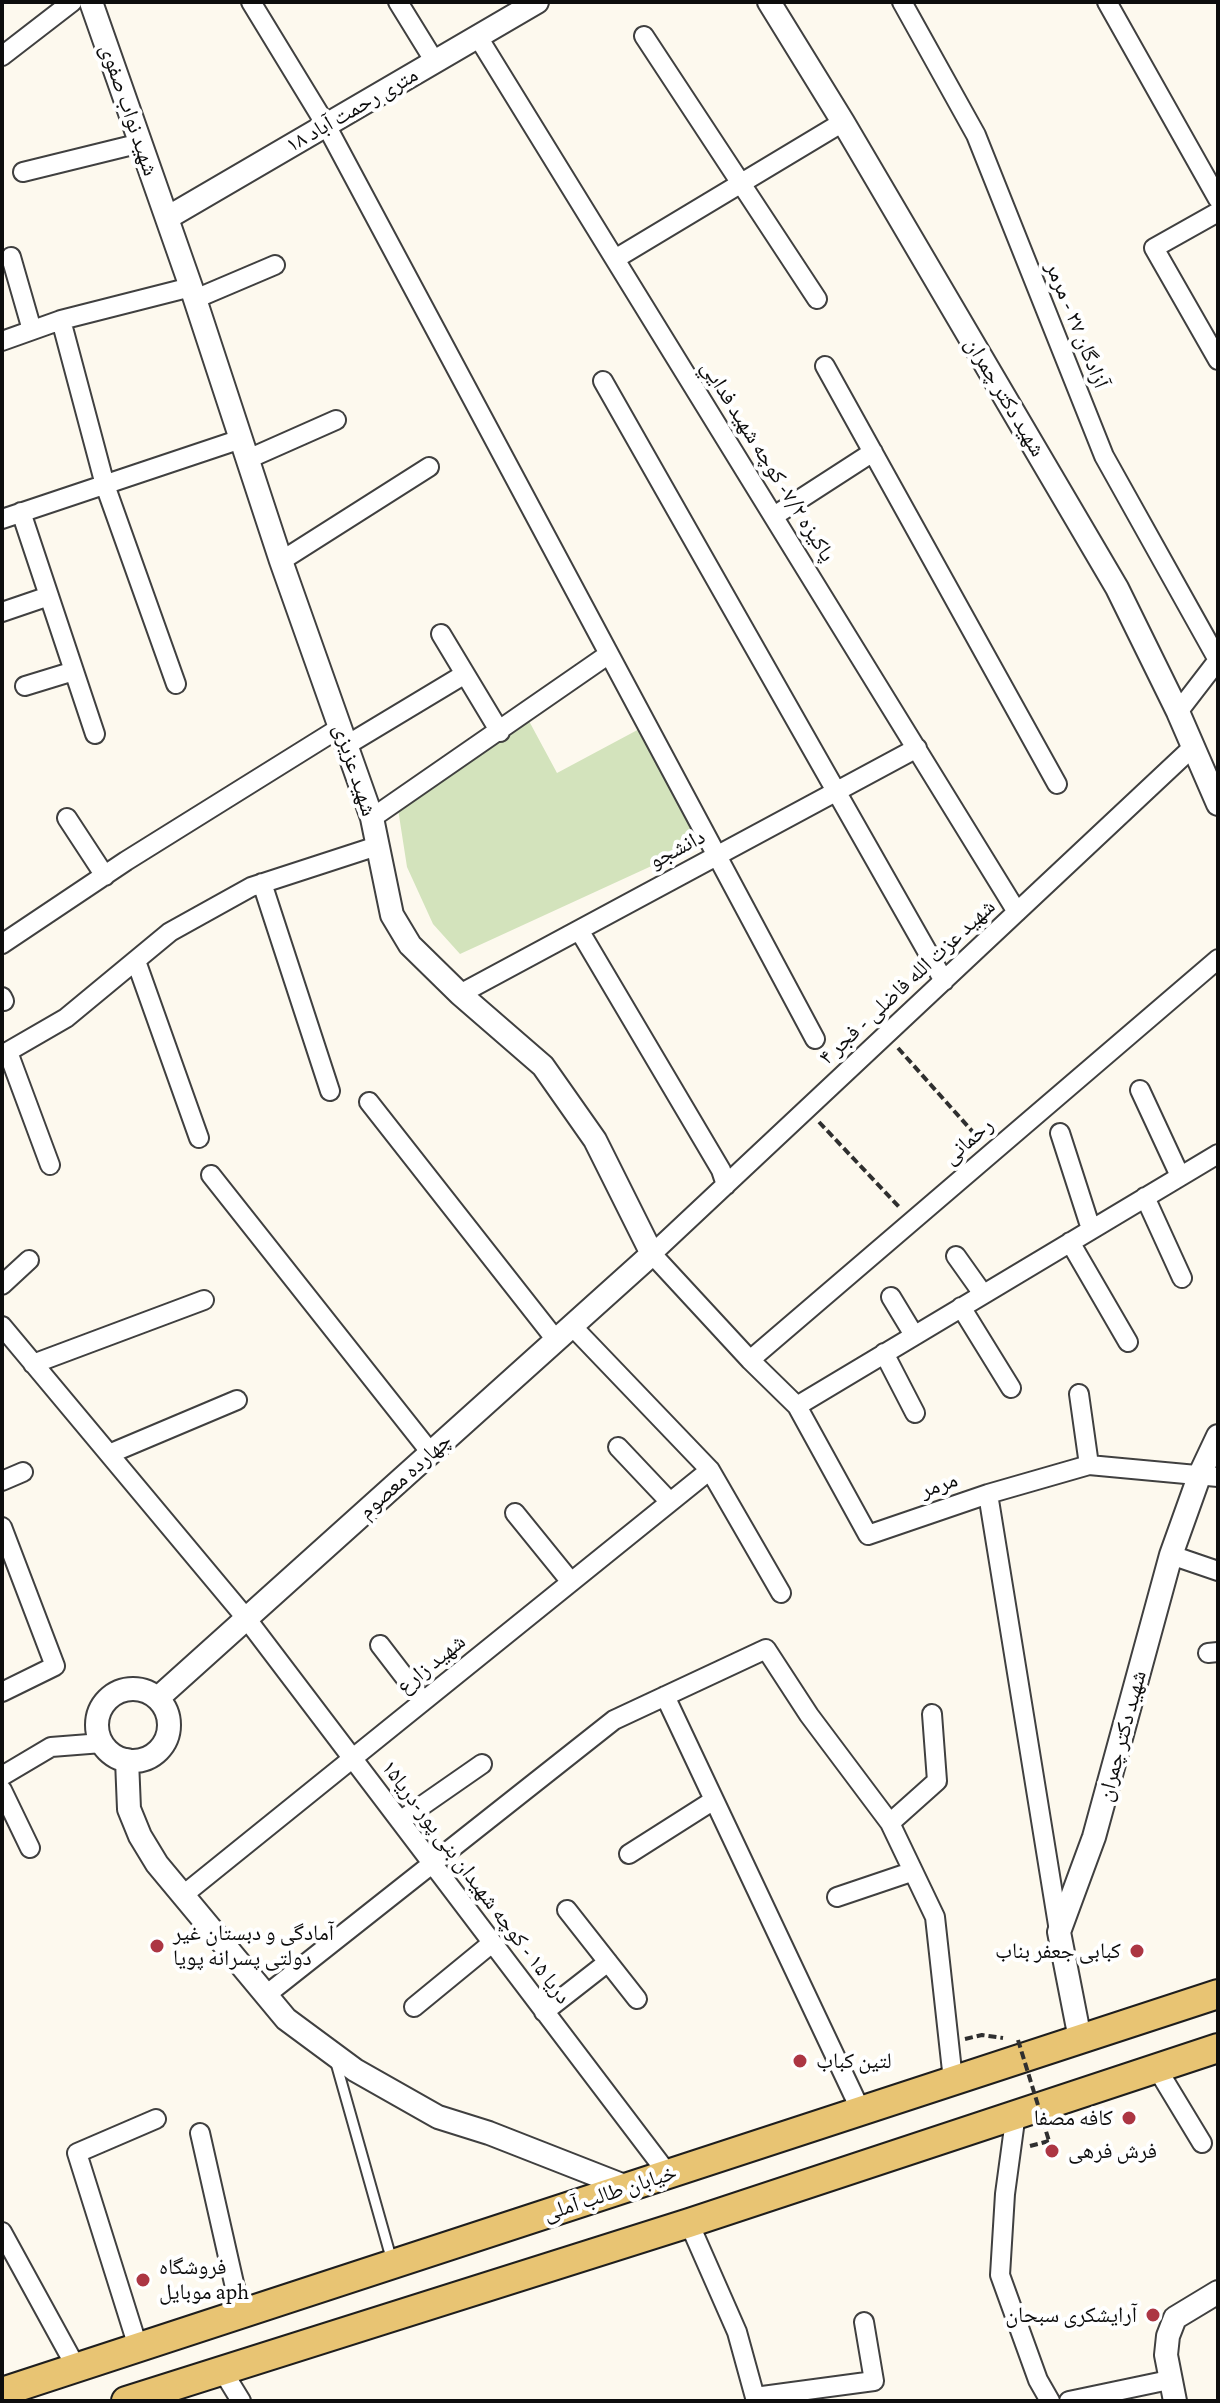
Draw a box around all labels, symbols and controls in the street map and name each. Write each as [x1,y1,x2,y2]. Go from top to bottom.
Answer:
street label: شهید نواب صفوی [94,41,164,179]
street label: ۱۸ متری رحمت آباد [281,62,423,158]
street label: آزادگان ۲۷ - مرمر [1040,258,1114,392]
street label: شهید دکتر چمران [959,333,1051,461]
street label: پاکیزه ۷/۲- كوچه شهيد فدايي [695,356,841,566]
street label: شهید عزیزی [328,721,382,819]
street label: دانشجو [644,823,710,875]
street label: شهید عزت الله فاضلی - فجر ۴ [813,893,1001,1071]
street label: رحمانی [937,1112,999,1170]
street label: چهارده معصوم [353,1427,457,1525]
street label: مرمر [917,1466,961,1504]
street label: شهید زارع [391,1628,471,1700]
street label: شهید دکتر چمران [1092,1668,1152,1804]
street label: دریا ۱۵ - كوچه شهيدان بنی پور-دريا۱۵ [376,1755,576,2009]
place label: آمادگی و دبستان غیر دولتی پسرانه پویا [173,1920,334,1972]
marker: آمادگی و دبستان غیر دولتی پسرانه پویا [148,1937,166,1955]
place label: کبابی جعفر بناب [995,1938,1121,1964]
marker: کبابی جعفر بناب [1128,1942,1146,1960]
place label: لتین کباب [816,2048,892,2074]
marker: لتین کباب [791,2052,809,2070]
place label: کافه مصفا [1034,2105,1113,2131]
marker: کافه مصفا [1120,2109,1138,2127]
place label: فرش فرهی [1068,2138,1157,2164]
marker: فرش فرهی [1043,2142,1061,2160]
street label: خیابان طالب آملی [540,2159,680,2227]
place label: فروشگاه موبایل aph [159,2254,249,2306]
marker: فروشگاه موبایل aph [134,2271,152,2289]
place label: آرایشکری سبحان [1005,2302,1137,2328]
marker: آرایشکری سبحان [1144,2306,1162,2324]

